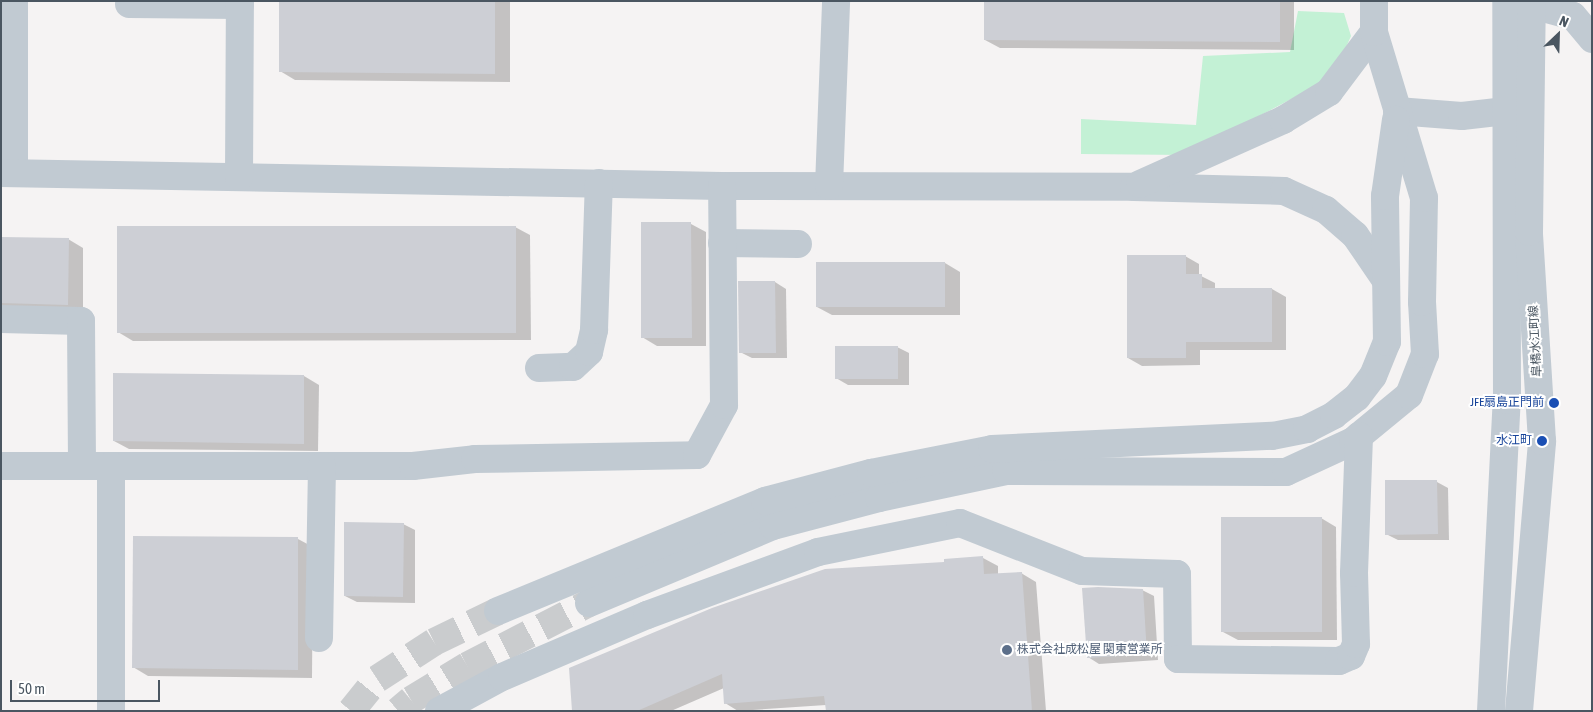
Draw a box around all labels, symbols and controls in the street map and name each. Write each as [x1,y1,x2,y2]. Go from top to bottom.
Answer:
north arrow [1533,10,1583,60]
text: N [1557,12,1571,30]
street label: 皐橋水江町線 [1527,305,1545,377]
place label: JFE扇島正門前 [1470,396,1544,410]
marker: JFE扇島正門前 [1548,397,1560,409]
place label: 水江町 [1496,434,1532,448]
marker: 水江町 [1536,435,1548,447]
place label: 株式会社成松屋 関東営業所 [1017,643,1163,657]
marker: 株式会社成松屋 関東営業所 [1001,644,1013,656]
scale bar [12,670,162,702]
text: 50 m [18,680,45,697]

